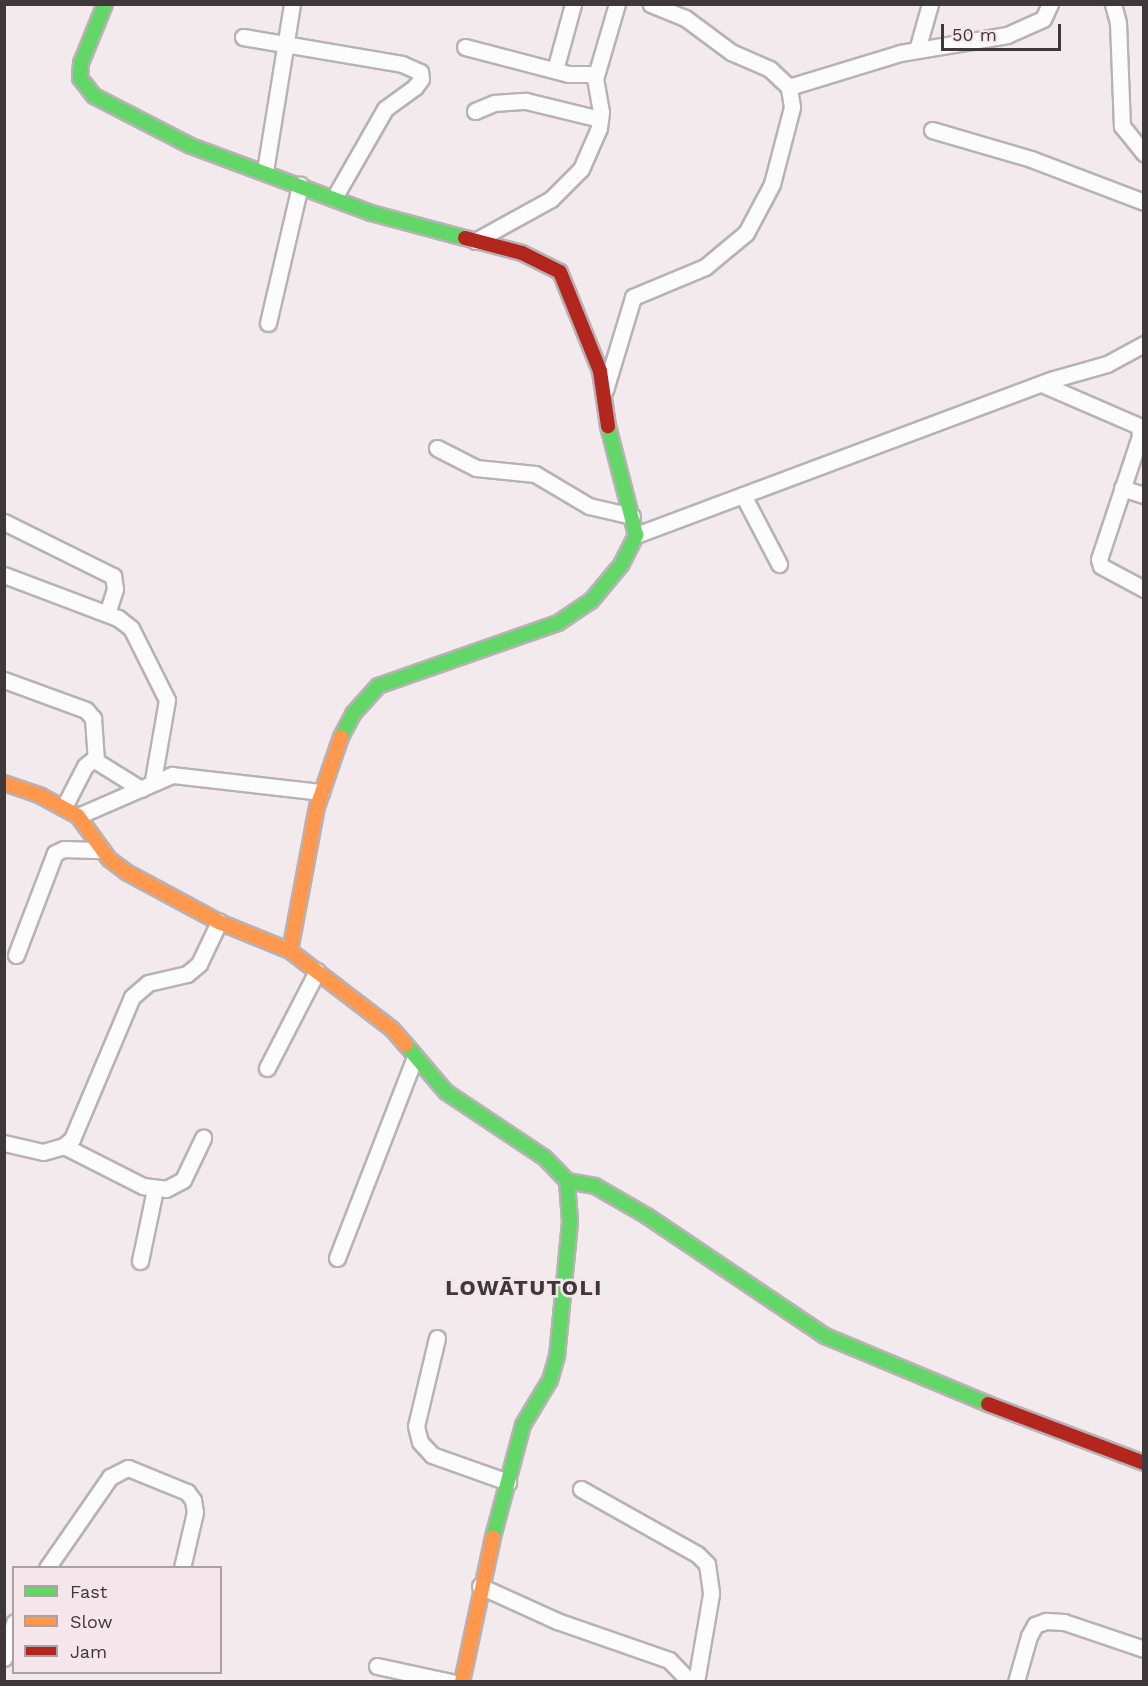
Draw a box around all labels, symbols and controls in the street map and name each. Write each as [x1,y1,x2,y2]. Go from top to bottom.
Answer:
scale bar [944,12,1064,50]
text: 50 m [952,24,997,45]
district label: LOWĀTUTOLI [445,1275,603,1301]
legend [12,1566,222,1674]
text: Fast [70,1581,107,1602]
text: Slow [70,1611,113,1632]
text: Jam [70,1641,107,1662]

